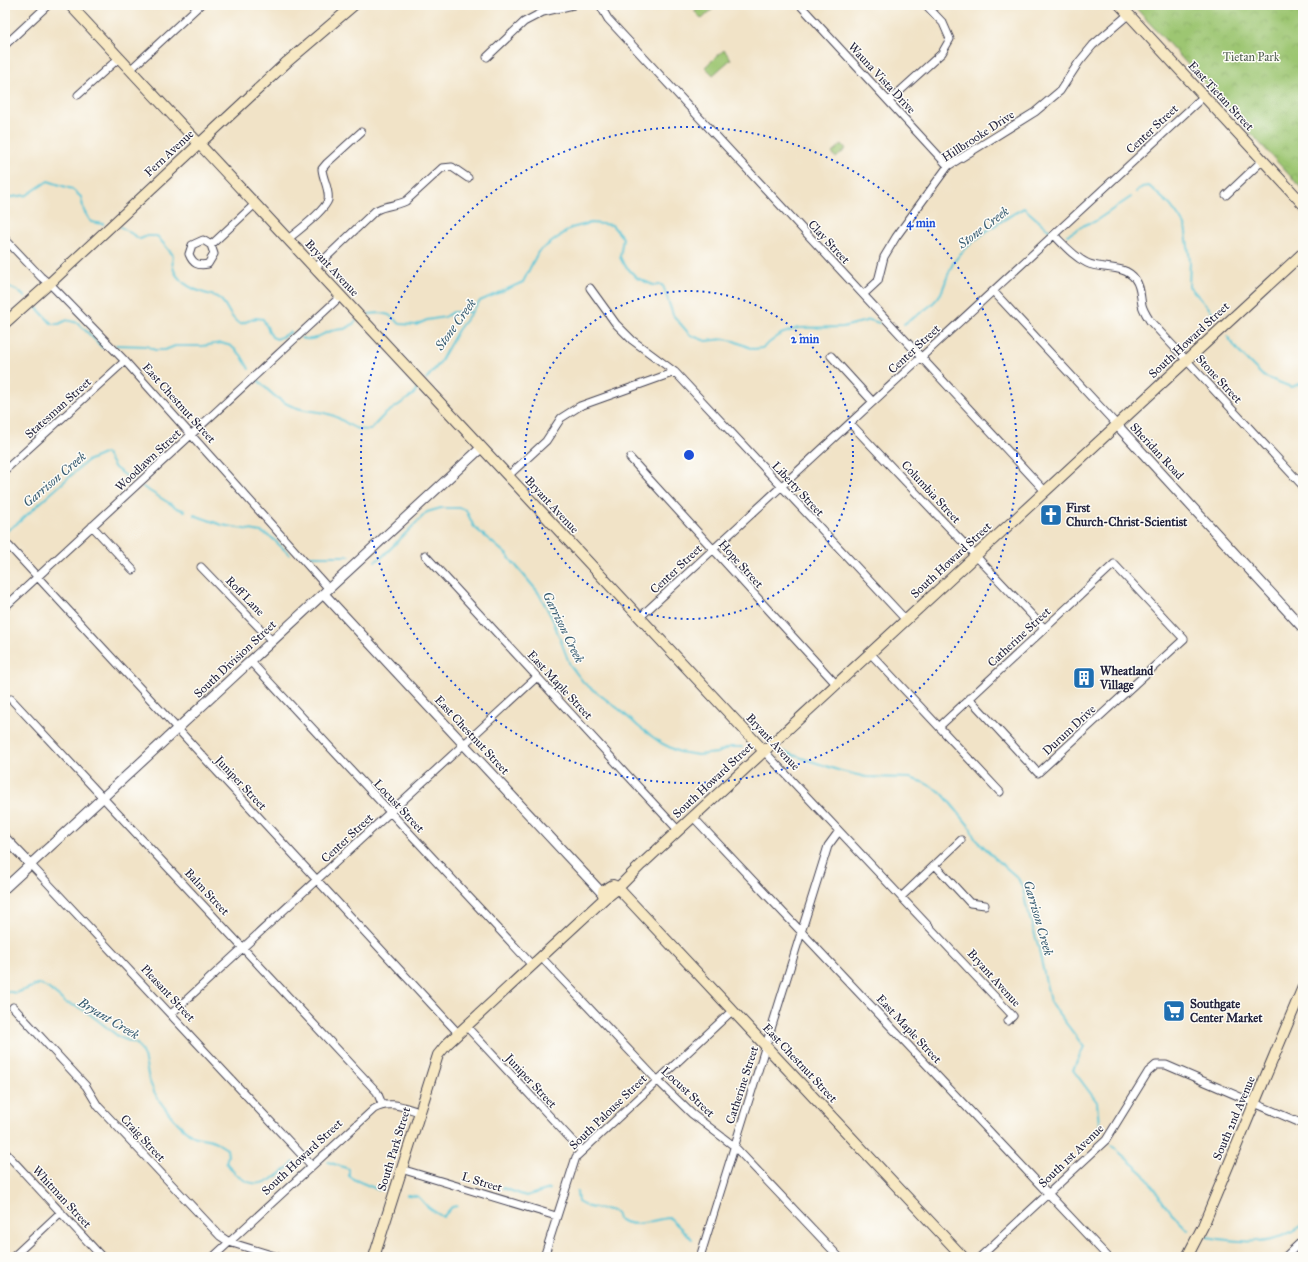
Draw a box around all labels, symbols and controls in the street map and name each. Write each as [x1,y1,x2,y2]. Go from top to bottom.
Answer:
street label: Wauna Vista Drive [845,40,919,116]
park label: Tietan Park [1223,50,1280,64]
street label: East Tietan Street [1185,58,1257,134]
street label: Center Street [1123,101,1181,157]
street label: Hillbrooke Drive [939,107,1017,165]
street label: Fern Avenue [141,127,197,179]
water label: Stone Creek [954,203,1012,253]
text: 4 min [906,216,936,231]
street label: Clay Street [805,217,853,267]
street label: Bryant Avenue [302,237,362,299]
water label: Stone Creek [431,296,480,354]
street label: South Howard Street [1146,299,1233,381]
street label: Center Street [885,321,943,377]
text: 2 min [791,332,820,346]
street label: Stone Street [1193,352,1245,407]
street label: East Chestnut Street [139,360,219,446]
street label: Statesman Street [22,374,94,441]
street label: Sheridan Road [1127,420,1187,482]
street label: Woodlawn Street [112,426,184,494]
centre of rings [682,448,696,462]
water label: Garrison Creek [20,449,90,511]
street label: Columbia Street [898,458,964,527]
street label: Liberty Street [769,459,827,520]
street label: Bryant Avenue [522,474,582,536]
place label: First Church-Christ-Scientist [1066,501,1188,529]
church icon: First Church-Christ-Scientist [1038,502,1064,528]
street label: South Howard Street [908,519,995,601]
street label: Hope Street [716,537,767,591]
street label: Center Street [647,541,705,597]
street label: Roff Lane [223,573,267,619]
water label: Garrison Creek [539,589,587,666]
street label: Catherine Street [985,604,1054,670]
street label: South Division Street [191,617,280,701]
street label: East Maple Street [525,648,596,723]
place label: Wheatland Village [1099,664,1154,693]
building icon: Wheatland Village [1071,665,1097,691]
street label: East Chestnut Street [432,693,513,778]
street label: Durum Drive [1040,702,1098,758]
street label: Bryant Avenue [743,711,803,773]
street label: South Howard Street [670,739,757,821]
street label: Juniper Street [210,752,270,814]
street label: Locust Street [371,777,428,836]
street label: Center Street [318,810,376,866]
street label: Balm Street [182,866,233,919]
water label: Garrison Creek [1020,879,1056,958]
street label: Bryant Avenue [965,946,1023,1010]
street label: Pleasant Street [138,962,198,1025]
street label: East Maple Street [874,992,945,1067]
water label: Bryant Creek [74,994,142,1043]
place label: Southgate Center Market [1190,997,1263,1025]
supermarket icon: Southgate Center Market [1161,998,1187,1024]
street label: East Chestnut Street [760,1021,841,1106]
street label: Catherine Street [723,1044,761,1126]
street label: Juniper Street [500,1050,560,1112]
street label: Locust Street [659,1064,718,1121]
street label: South Palouse Street [566,1071,650,1153]
street label: South 2nd Avenue [1210,1074,1258,1162]
street label: South Park Street [375,1105,414,1193]
street label: Craig Street [117,1112,169,1166]
street label: South Howard Street [259,1116,346,1198]
street label: South 1st Avenue [1036,1121,1106,1191]
street label: Whitman Street [30,1163,95,1231]
street label: L Street [460,1169,504,1195]

